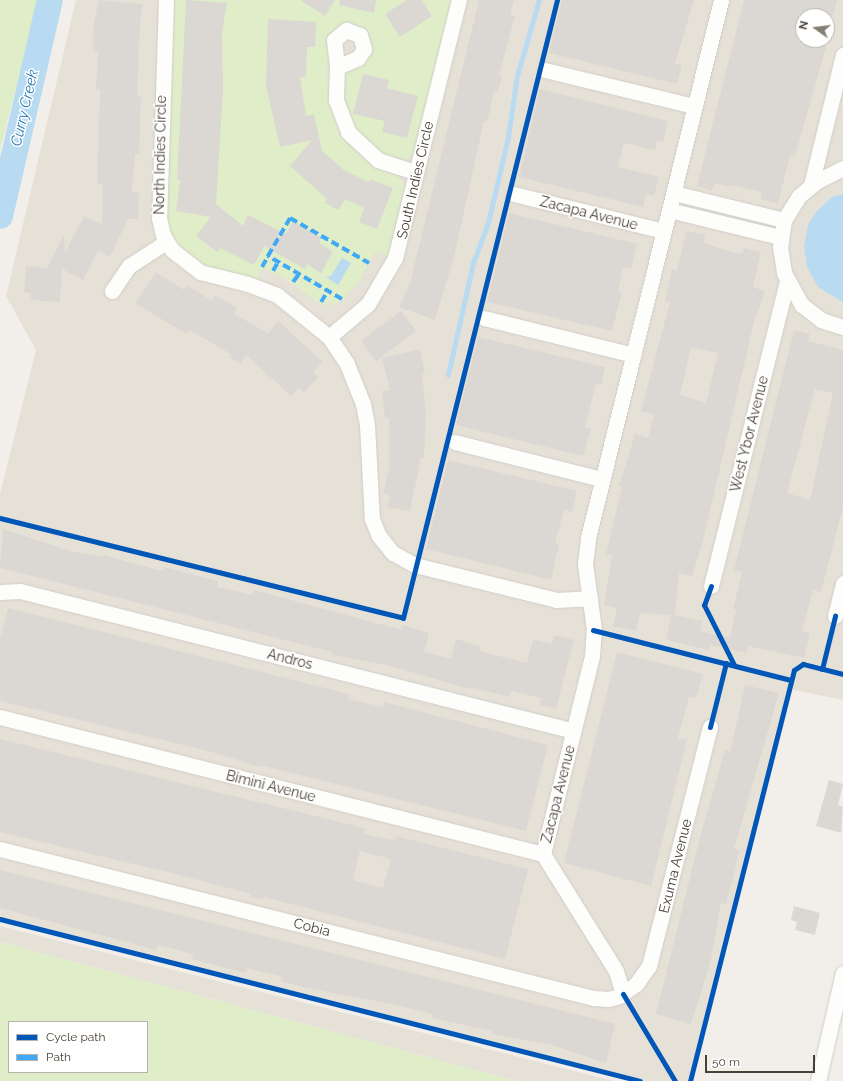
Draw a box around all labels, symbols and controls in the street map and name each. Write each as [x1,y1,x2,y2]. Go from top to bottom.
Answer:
north arrow [795,8,835,48]
text: N [797,20,811,31]
water label: Curry Creek [7,68,43,148]
street label: North Indies Circle [151,95,169,215]
street label: South Indies Circle [393,119,437,241]
street label: Zacapa Avenue [538,193,640,233]
street label: West Ybor Avenue [726,373,772,495]
street label: Andros [266,645,314,673]
street label: Zacapa Avenue [538,743,578,845]
street label: Bimini Avenue [224,767,318,805]
street label: Exuma Avenue [655,817,695,915]
street label: Cobia [292,914,332,940]
legend [8,1021,148,1073]
text: Cycle path [46,1030,105,1044]
scale bar [707,1047,817,1073]
text: Path [46,1050,71,1064]
text: 50 m [712,1055,740,1069]

